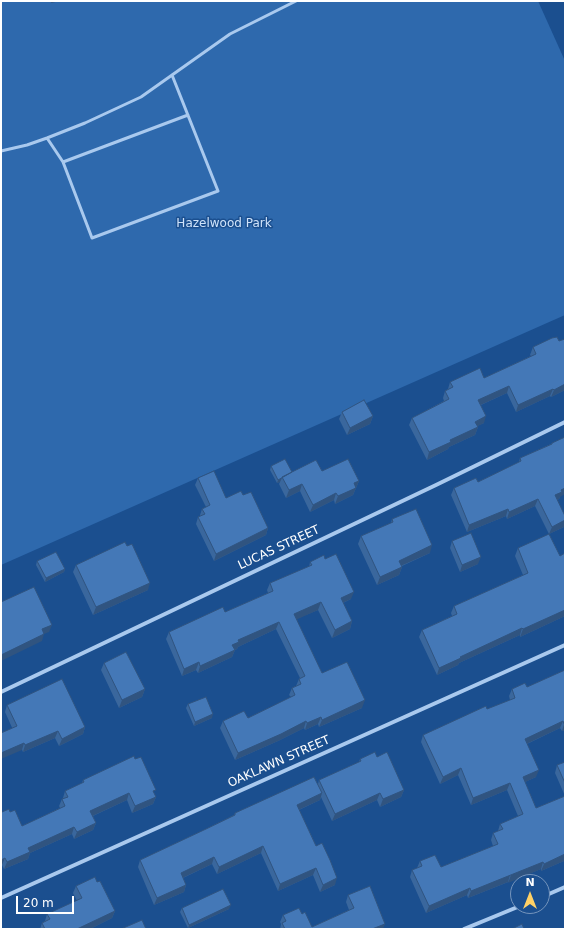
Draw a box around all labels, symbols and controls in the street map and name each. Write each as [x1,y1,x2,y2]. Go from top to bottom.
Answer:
park label: Hazelwood Park [176,217,272,231]
street label: LUCAS STREET [236,523,322,573]
street label: OAKLAWN STREET [226,733,332,791]
north arrow [510,874,550,914]
text: N [525,876,535,889]
scale bar [18,888,76,914]
text: 20 m [23,896,54,910]

